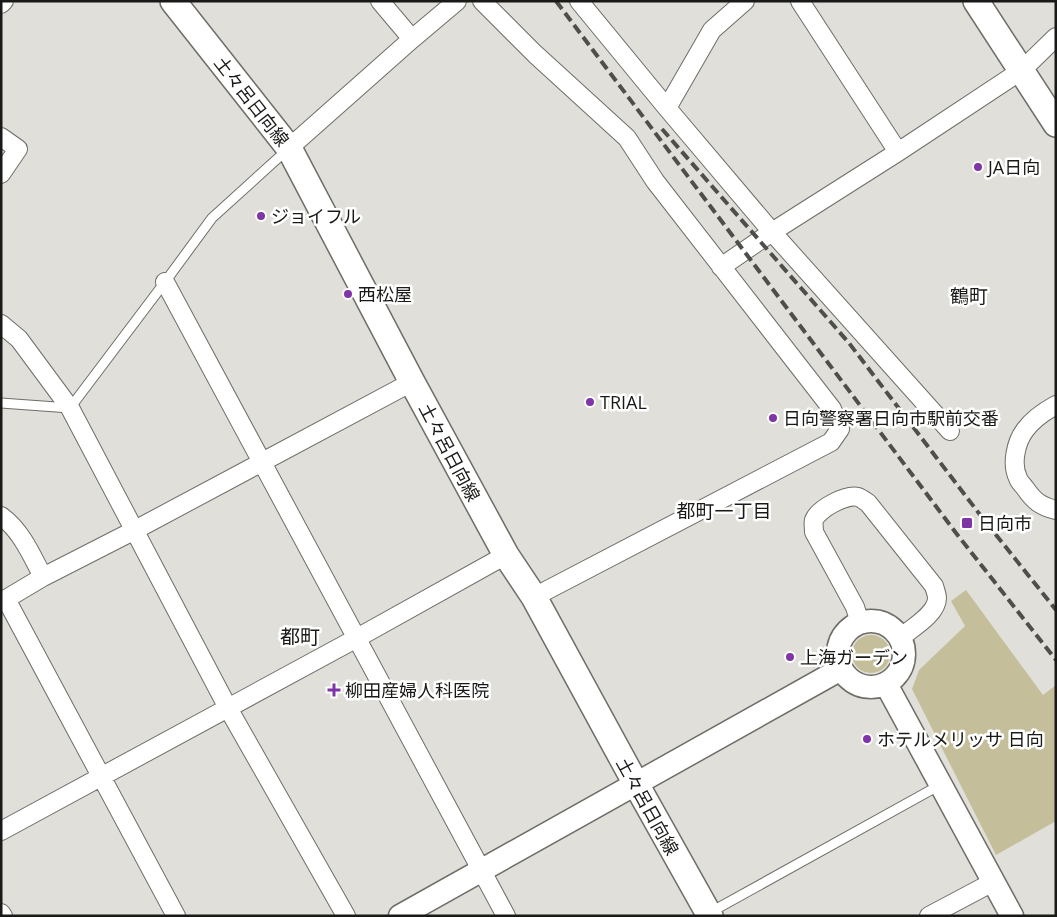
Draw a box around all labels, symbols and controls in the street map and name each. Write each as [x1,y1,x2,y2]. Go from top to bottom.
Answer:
street label: 土々呂日向線 [209,51,295,151]
place label: JA日向 [986,155,1040,179]
marker: JA日向 [972,161,984,173]
place label: ジョイフル [271,204,361,228]
marker: ジョイフル [255,210,267,222]
place label: 西松屋 [358,282,412,306]
district label: 鶴町 [950,283,988,309]
marker: 西松屋 [342,288,354,300]
place label: TRIAL [600,390,647,414]
marker: TRIAL [584,396,596,408]
street label: 土々呂日向線 [414,399,486,505]
place label: 日向警察署日向市駅前交番 [783,406,999,430]
marker: 日向警察署日向市駅前交番 [767,412,779,424]
district label: 都町一丁目 [676,498,772,524]
place label: 日向市 [978,511,1032,535]
marker: 日向市 [960,516,974,530]
district label: 都町 [280,623,320,650]
place label: 上海ガーデン [800,645,908,669]
marker: 上海ガーデン [784,651,796,663]
place label: 柳田産婦人科医院 [345,678,489,702]
marker: 柳田産婦人科医院 [327,683,341,697]
place label: ホテルメリッサ 日向 [877,727,1044,751]
marker: ホテルメリッサ 日向 [861,733,873,745]
street label: 土々呂日向線 [611,753,685,859]

